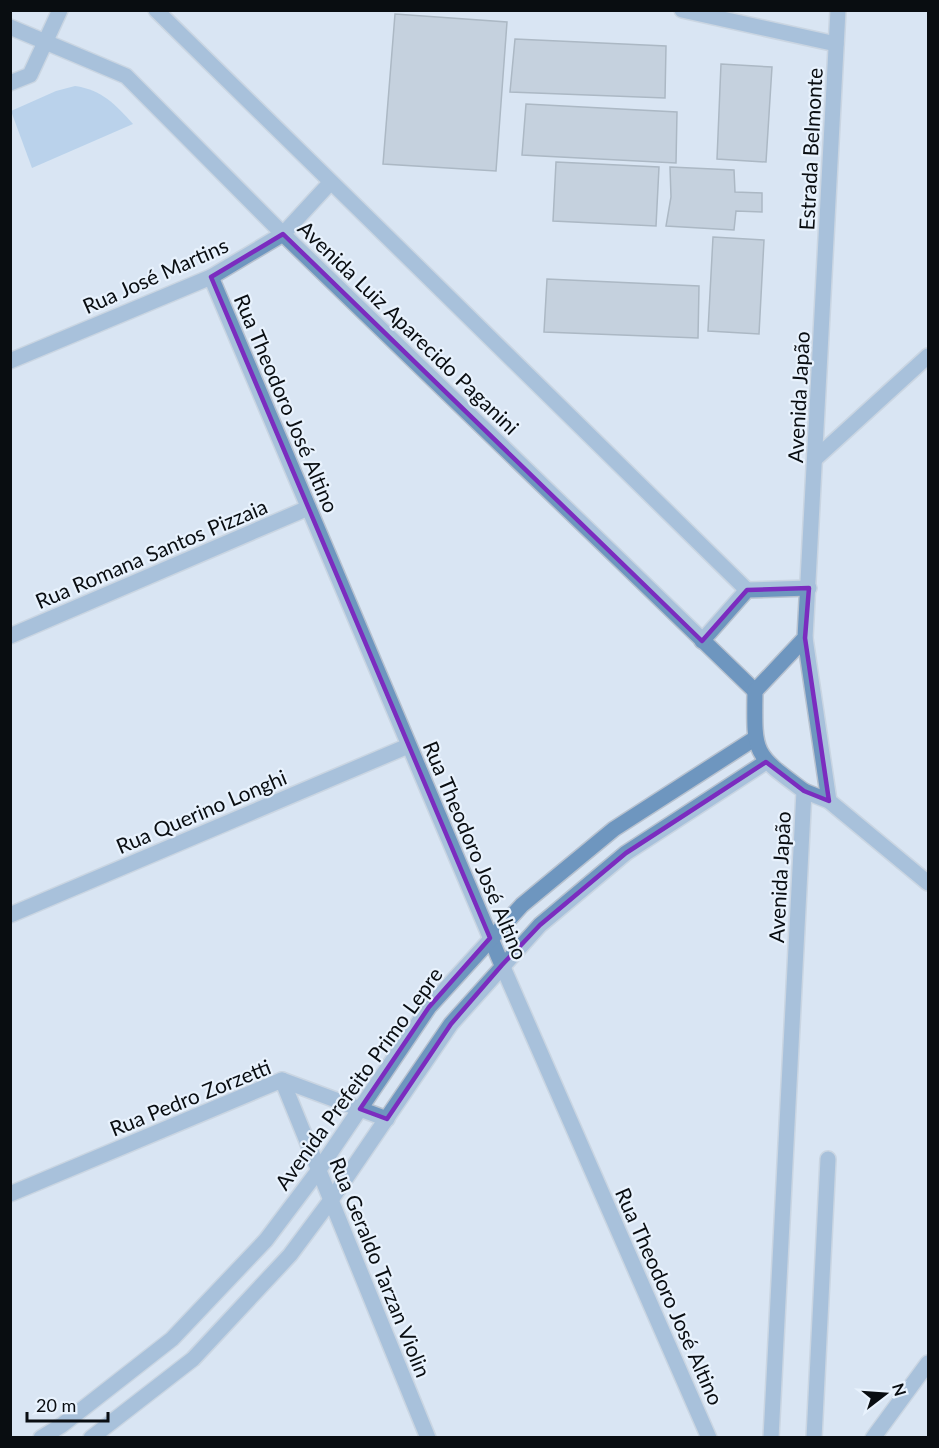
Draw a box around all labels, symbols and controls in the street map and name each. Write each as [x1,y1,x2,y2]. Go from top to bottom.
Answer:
street label: Estrada Belmonte [793,67,827,231]
street label: Avenida Luiz Aparecido Paganini [294,215,524,439]
street label: Rua José Martins [78,232,232,318]
street label: Rua Theodoro José Altino [230,290,344,516]
street label: Avenida Japão [782,330,814,463]
street label: Rua Romana Santos Pizzaia [31,493,271,613]
street label: Rua Theodoro José Altino [419,737,533,963]
street label: Rua Querino Longhi [112,764,290,858]
street label: Avenida Japão [763,810,795,943]
street label: Avenida Prefeito Primo Lepre [269,962,447,1194]
street label: Rua Pedro Zorzetti [106,1053,274,1141]
street label: Rua Geraldo Tarzan Violin [325,1153,437,1381]
street label: Rua Theodoro José Altino [611,1184,729,1409]
north arrow [855,1364,915,1424]
text: N [889,1381,911,1398]
scale bar [27,1385,108,1423]
text: 20 m [36,1394,76,1416]

